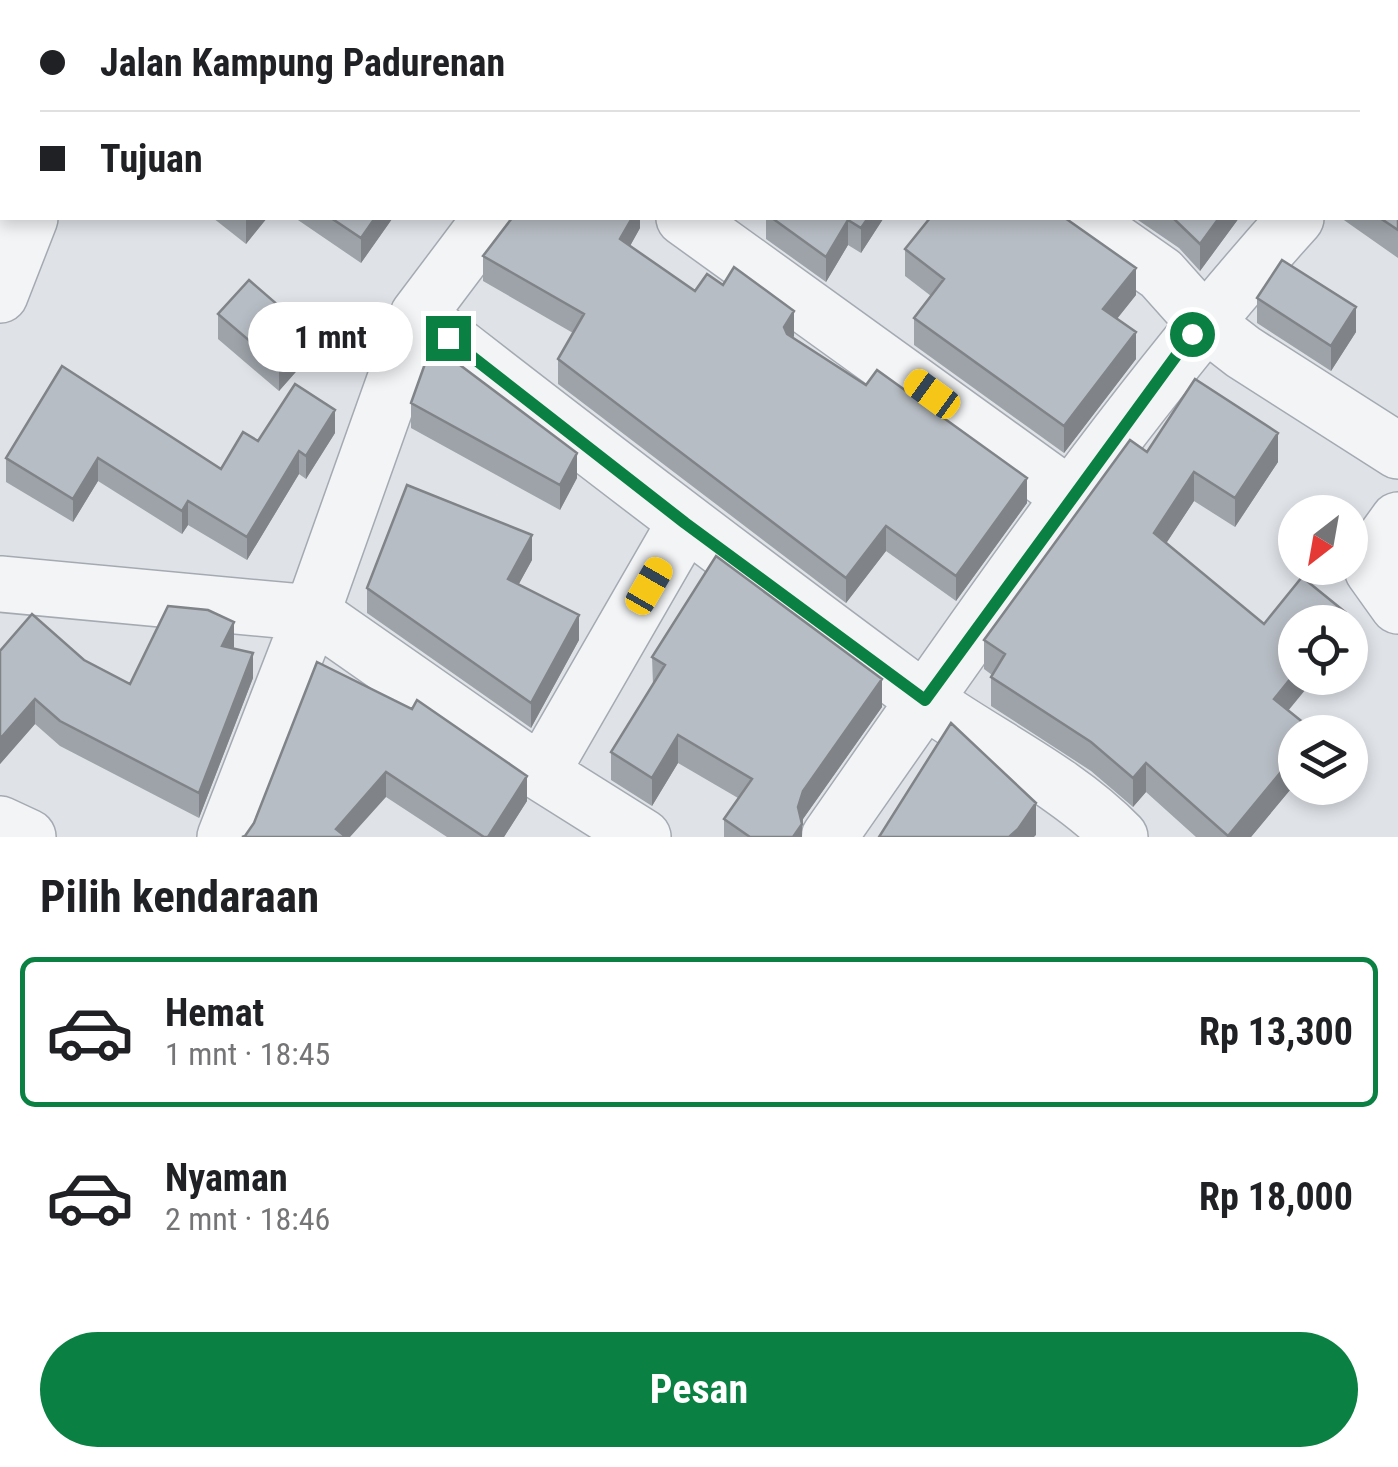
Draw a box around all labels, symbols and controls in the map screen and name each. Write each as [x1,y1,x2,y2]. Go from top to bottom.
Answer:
text: Jalan Kampung Padurenan [100,41,505,85]
text: Tujuan [100,137,203,181]
callout: 1 mnt [248,303,413,373]
route start [1170,312,1215,357]
route end [426,316,471,361]
text: 1 mnt [294,318,367,356]
car [899,364,965,424]
north arrow [1278,495,1368,585]
map controls [1278,495,1368,805]
car [621,553,677,619]
button: locate [1278,605,1368,695]
button: layers [1278,715,1368,805]
text: Pilih kendaraan [40,870,319,923]
icon: car [45,987,135,1077]
text: Hemat [165,991,264,1035]
text: Rp 13,300 [1199,1010,1353,1054]
text: 1 mnt · 18:45 [165,1035,330,1073]
icon: car [45,1152,135,1242]
text: Nyaman [165,1156,288,1200]
text: Rp 18,000 [1199,1175,1353,1219]
text: 2 mnt · 18:46 [165,1200,330,1238]
button: Pesan [40,1332,1358,1447]

